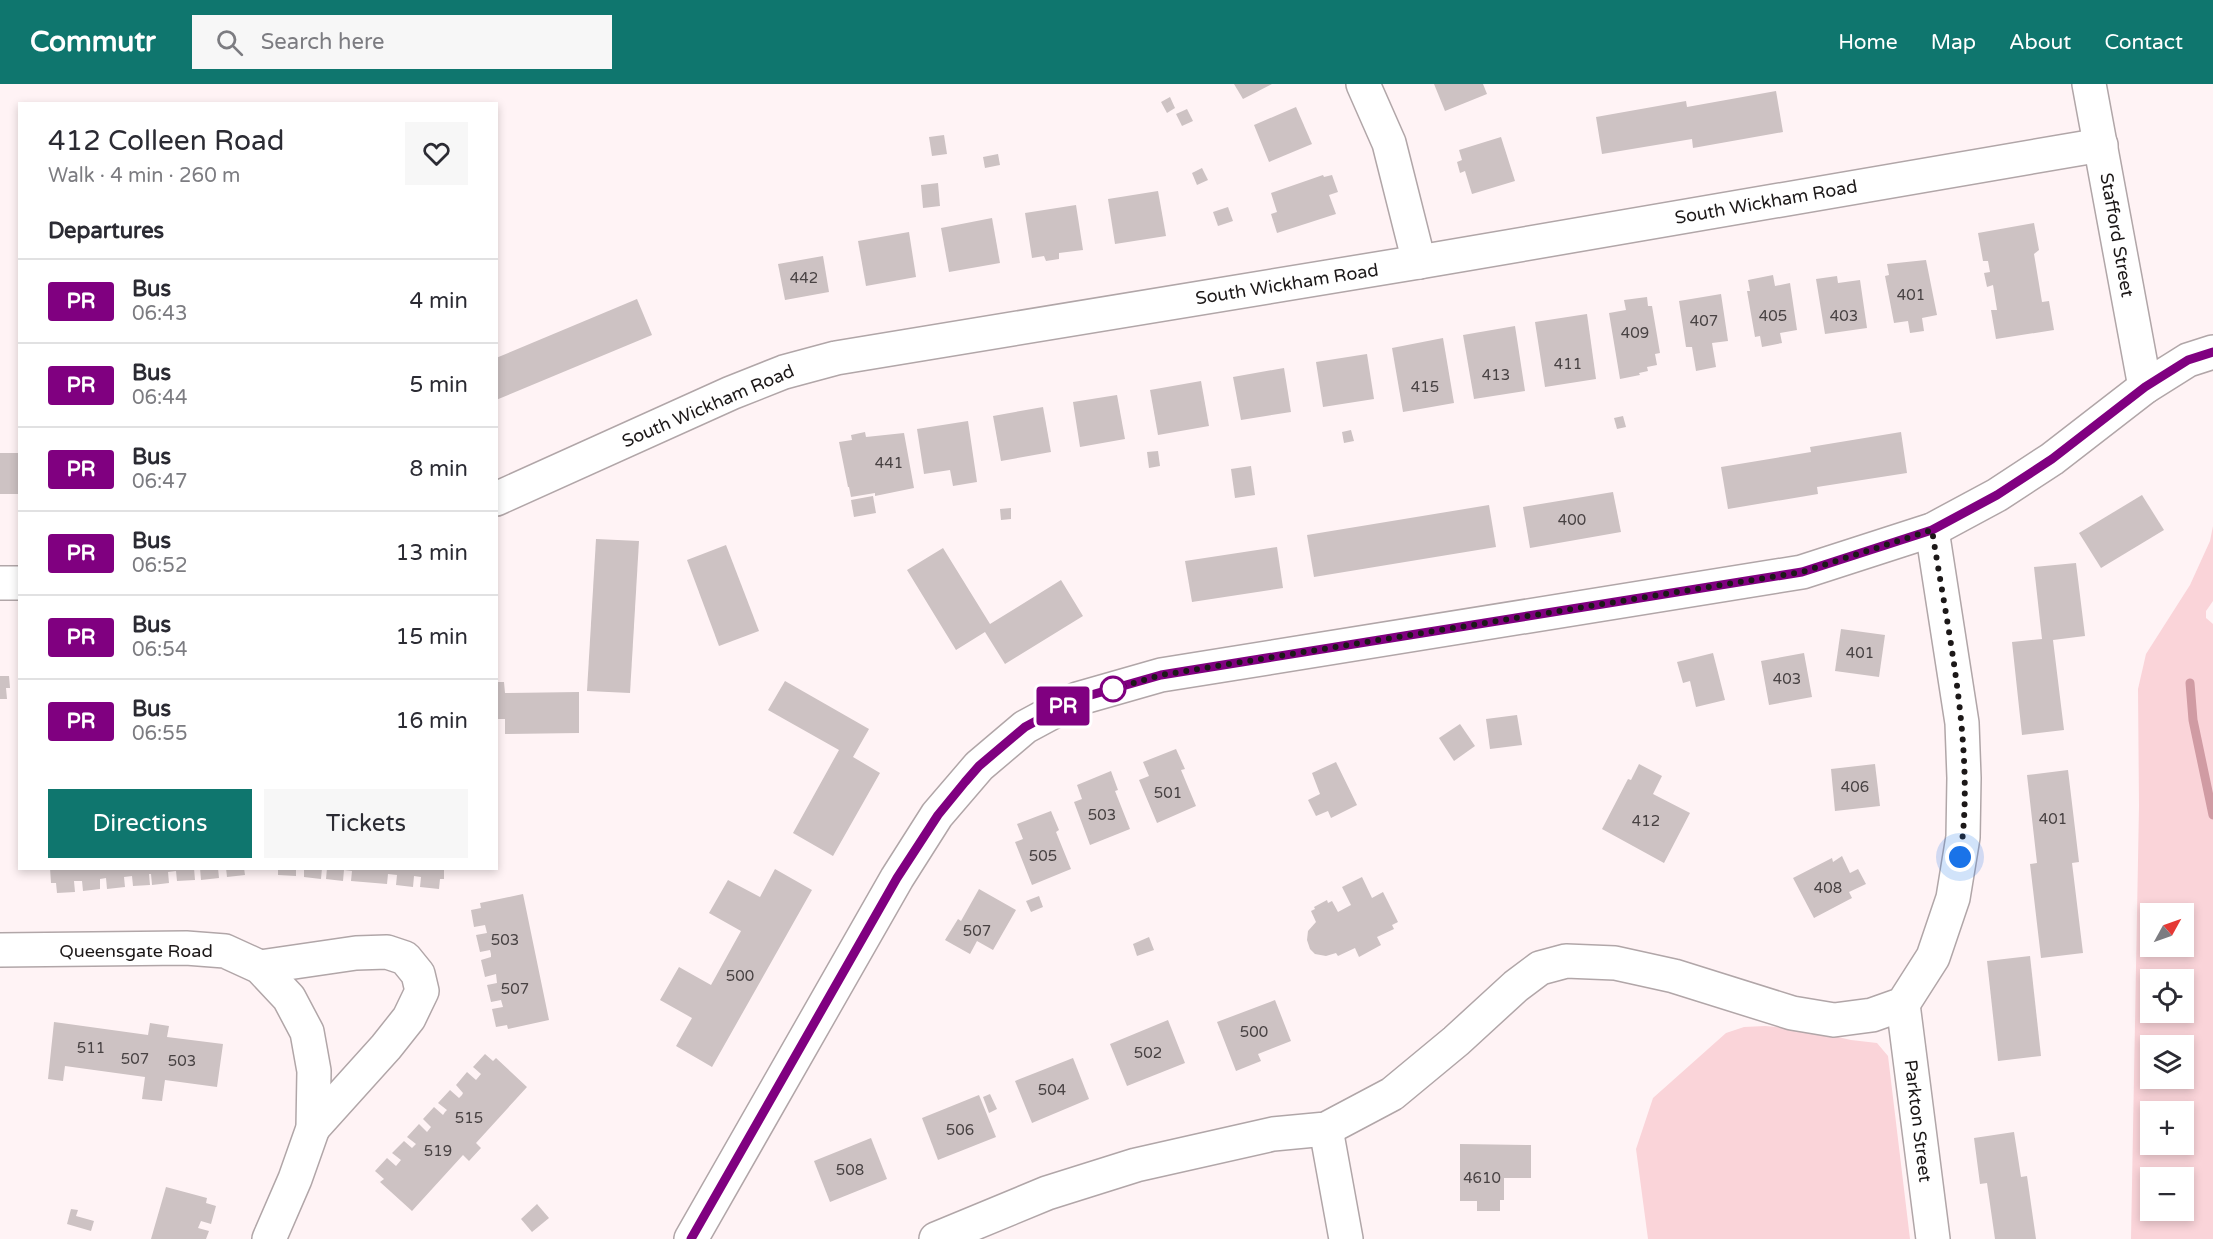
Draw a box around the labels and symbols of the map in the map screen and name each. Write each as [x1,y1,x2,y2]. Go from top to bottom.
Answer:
street label: Stafford Street [2095,171,2139,299]
street label: South Wickham Road [1673,175,1859,229]
street label: South Wickham Road [1194,259,1380,309]
house number: 442 [790,269,818,287]
house number: 401 [1897,286,1925,304]
house number: 405 [1759,307,1787,325]
house number: 403 [1830,307,1858,325]
house number: 407 [1690,312,1718,330]
house number: 409 [1621,324,1649,342]
house number: 411 [1554,355,1582,373]
street label: South Wickham Road [619,360,797,452]
house number: 413 [1482,366,1510,384]
house number: 415 [1411,378,1439,396]
house number: 441 [875,454,903,472]
house number: 400 [1558,511,1586,529]
house number: 401 [1846,644,1874,662]
house number: 403 [1773,670,1801,688]
unlabelled marker [1100,676,1126,702]
line badge: PR [1036,686,1090,726]
house number: 406 [1841,778,1869,796]
house number: 501 [1154,784,1182,802]
house number: 503 [1088,806,1116,824]
house number: 401 [2039,810,2067,828]
house number: 412 [1632,812,1660,830]
your location [1945,842,1975,872]
house number: 505 [1029,847,1057,865]
house number: 408 [1814,879,1842,897]
north arrow [2140,903,2194,957]
house number: 507 [963,922,991,940]
house number: 503 [491,931,519,949]
street label: Queensgate Road [59,940,213,962]
house number: 500 [726,967,754,985]
house number: 507 [501,980,529,998]
house number: 500 [1240,1023,1268,1041]
house number: 511 [77,1039,105,1057]
house number: 502 [1134,1044,1162,1062]
house number: 507 [121,1050,149,1068]
house number: 503 [168,1052,196,1070]
street label: Parkton Street [1900,1059,1936,1184]
house number: 504 [1038,1081,1066,1099]
house number: 515 [455,1109,483,1127]
house number: 506 [946,1121,974,1139]
house number: 519 [424,1142,452,1160]
house number: 508 [836,1161,864,1179]
house number: 4610 [1463,1169,1501,1187]

